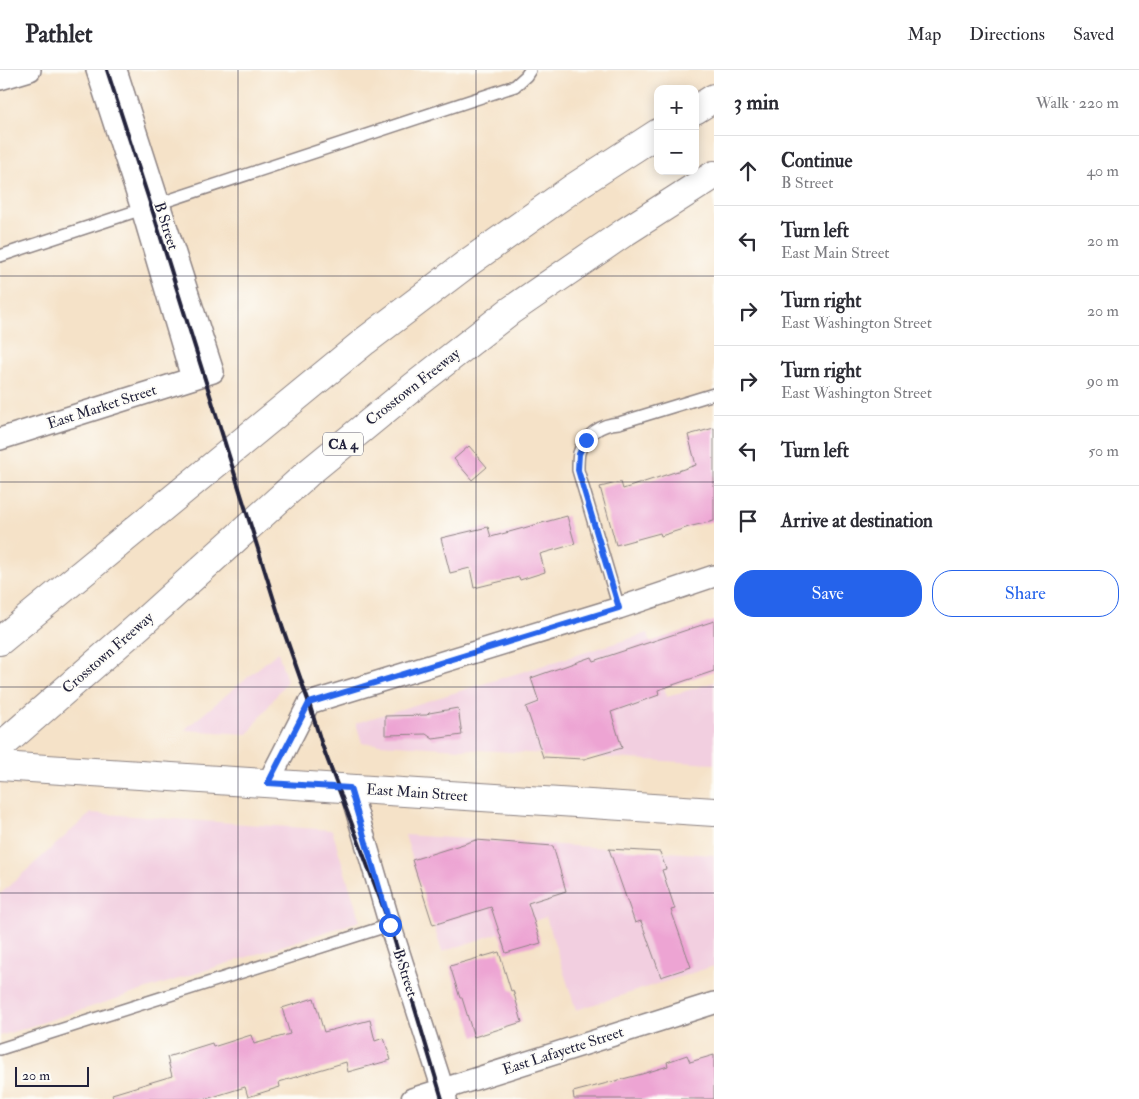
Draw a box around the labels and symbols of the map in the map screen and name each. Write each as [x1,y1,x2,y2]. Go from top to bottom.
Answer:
street label: B Street [149,200,183,252]
street label: Crosstown Freeway [362,344,464,430]
street label: East Market Street [45,380,159,434]
route end [575,429,598,452]
road number: CA 4 [323,432,363,456]
street label: Crosstown Freeway [58,608,158,698]
street label: East Main Street [366,780,469,806]
route start [379,914,402,937]
street label: B Street [388,947,422,999]
street label: East Lafayette Street [500,1022,626,1080]
scale bar [15,1064,89,1087]

